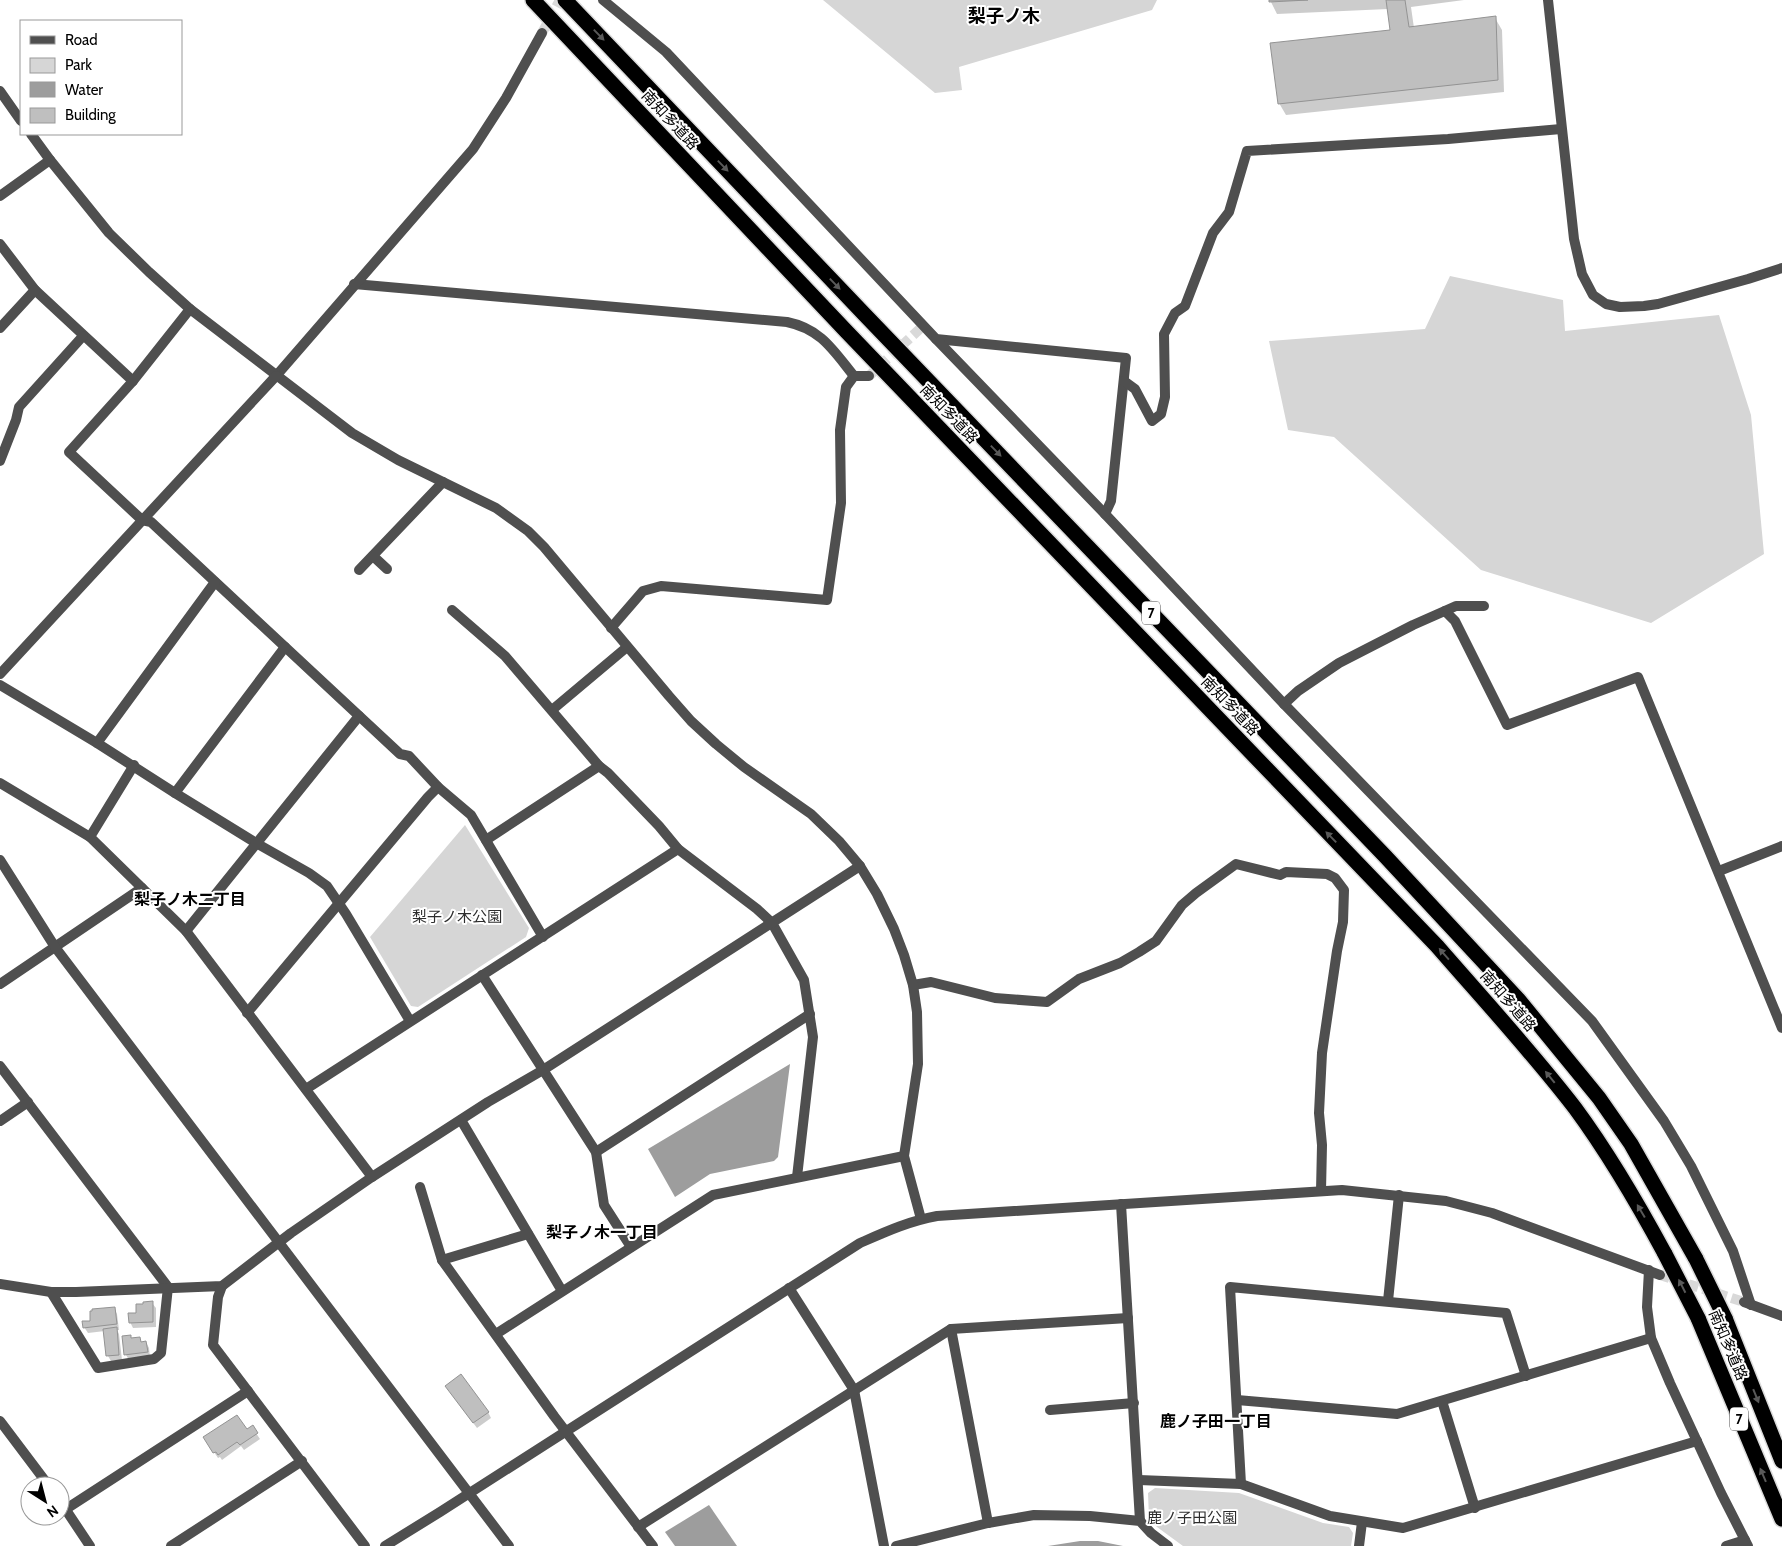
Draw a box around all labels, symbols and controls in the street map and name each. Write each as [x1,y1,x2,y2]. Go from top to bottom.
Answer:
district label: 梨子ノ木 [968,5,1040,27]
legend [20,20,182,135]
one-way arrow [593,29,605,41]
text: Road [65,31,98,49]
text: Park [65,56,92,74]
text: Water [65,81,103,99]
street label: 南知多道路 [638,86,702,154]
text: Building [65,106,116,124]
one-way arrow [717,159,729,171]
one-way arrow [829,277,841,289]
street label: 南知多道路 [916,381,982,447]
one-way arrow [990,445,1002,457]
road number: 7 [1142,602,1160,624]
street label: 南知多道路 [1197,673,1263,739]
one-way arrow [1325,831,1337,843]
district label: 梨子ノ木二丁目 [134,890,246,909]
park label: 梨子ノ木公園 [412,908,502,926]
one-way arrow [1438,948,1449,961]
street label: 南知多道路 [1477,967,1539,1035]
one-way arrow [1544,1071,1555,1084]
one-way arrow [1637,1204,1646,1218]
district label: 梨子ノ木一丁目 [546,1223,658,1242]
one-way arrow [1678,1279,1686,1293]
street label: 南知多道路 [1705,1307,1751,1383]
one-way arrow [1752,1389,1760,1404]
road number: 7 [1730,1408,1748,1430]
district label: 鹿ノ子田一丁目 [1160,1412,1272,1431]
one-way arrow [1758,1468,1766,1482]
north arrow [20,1476,70,1526]
text: N [43,1501,62,1522]
park label: 鹿ノ子田公園 [1147,1509,1237,1527]

